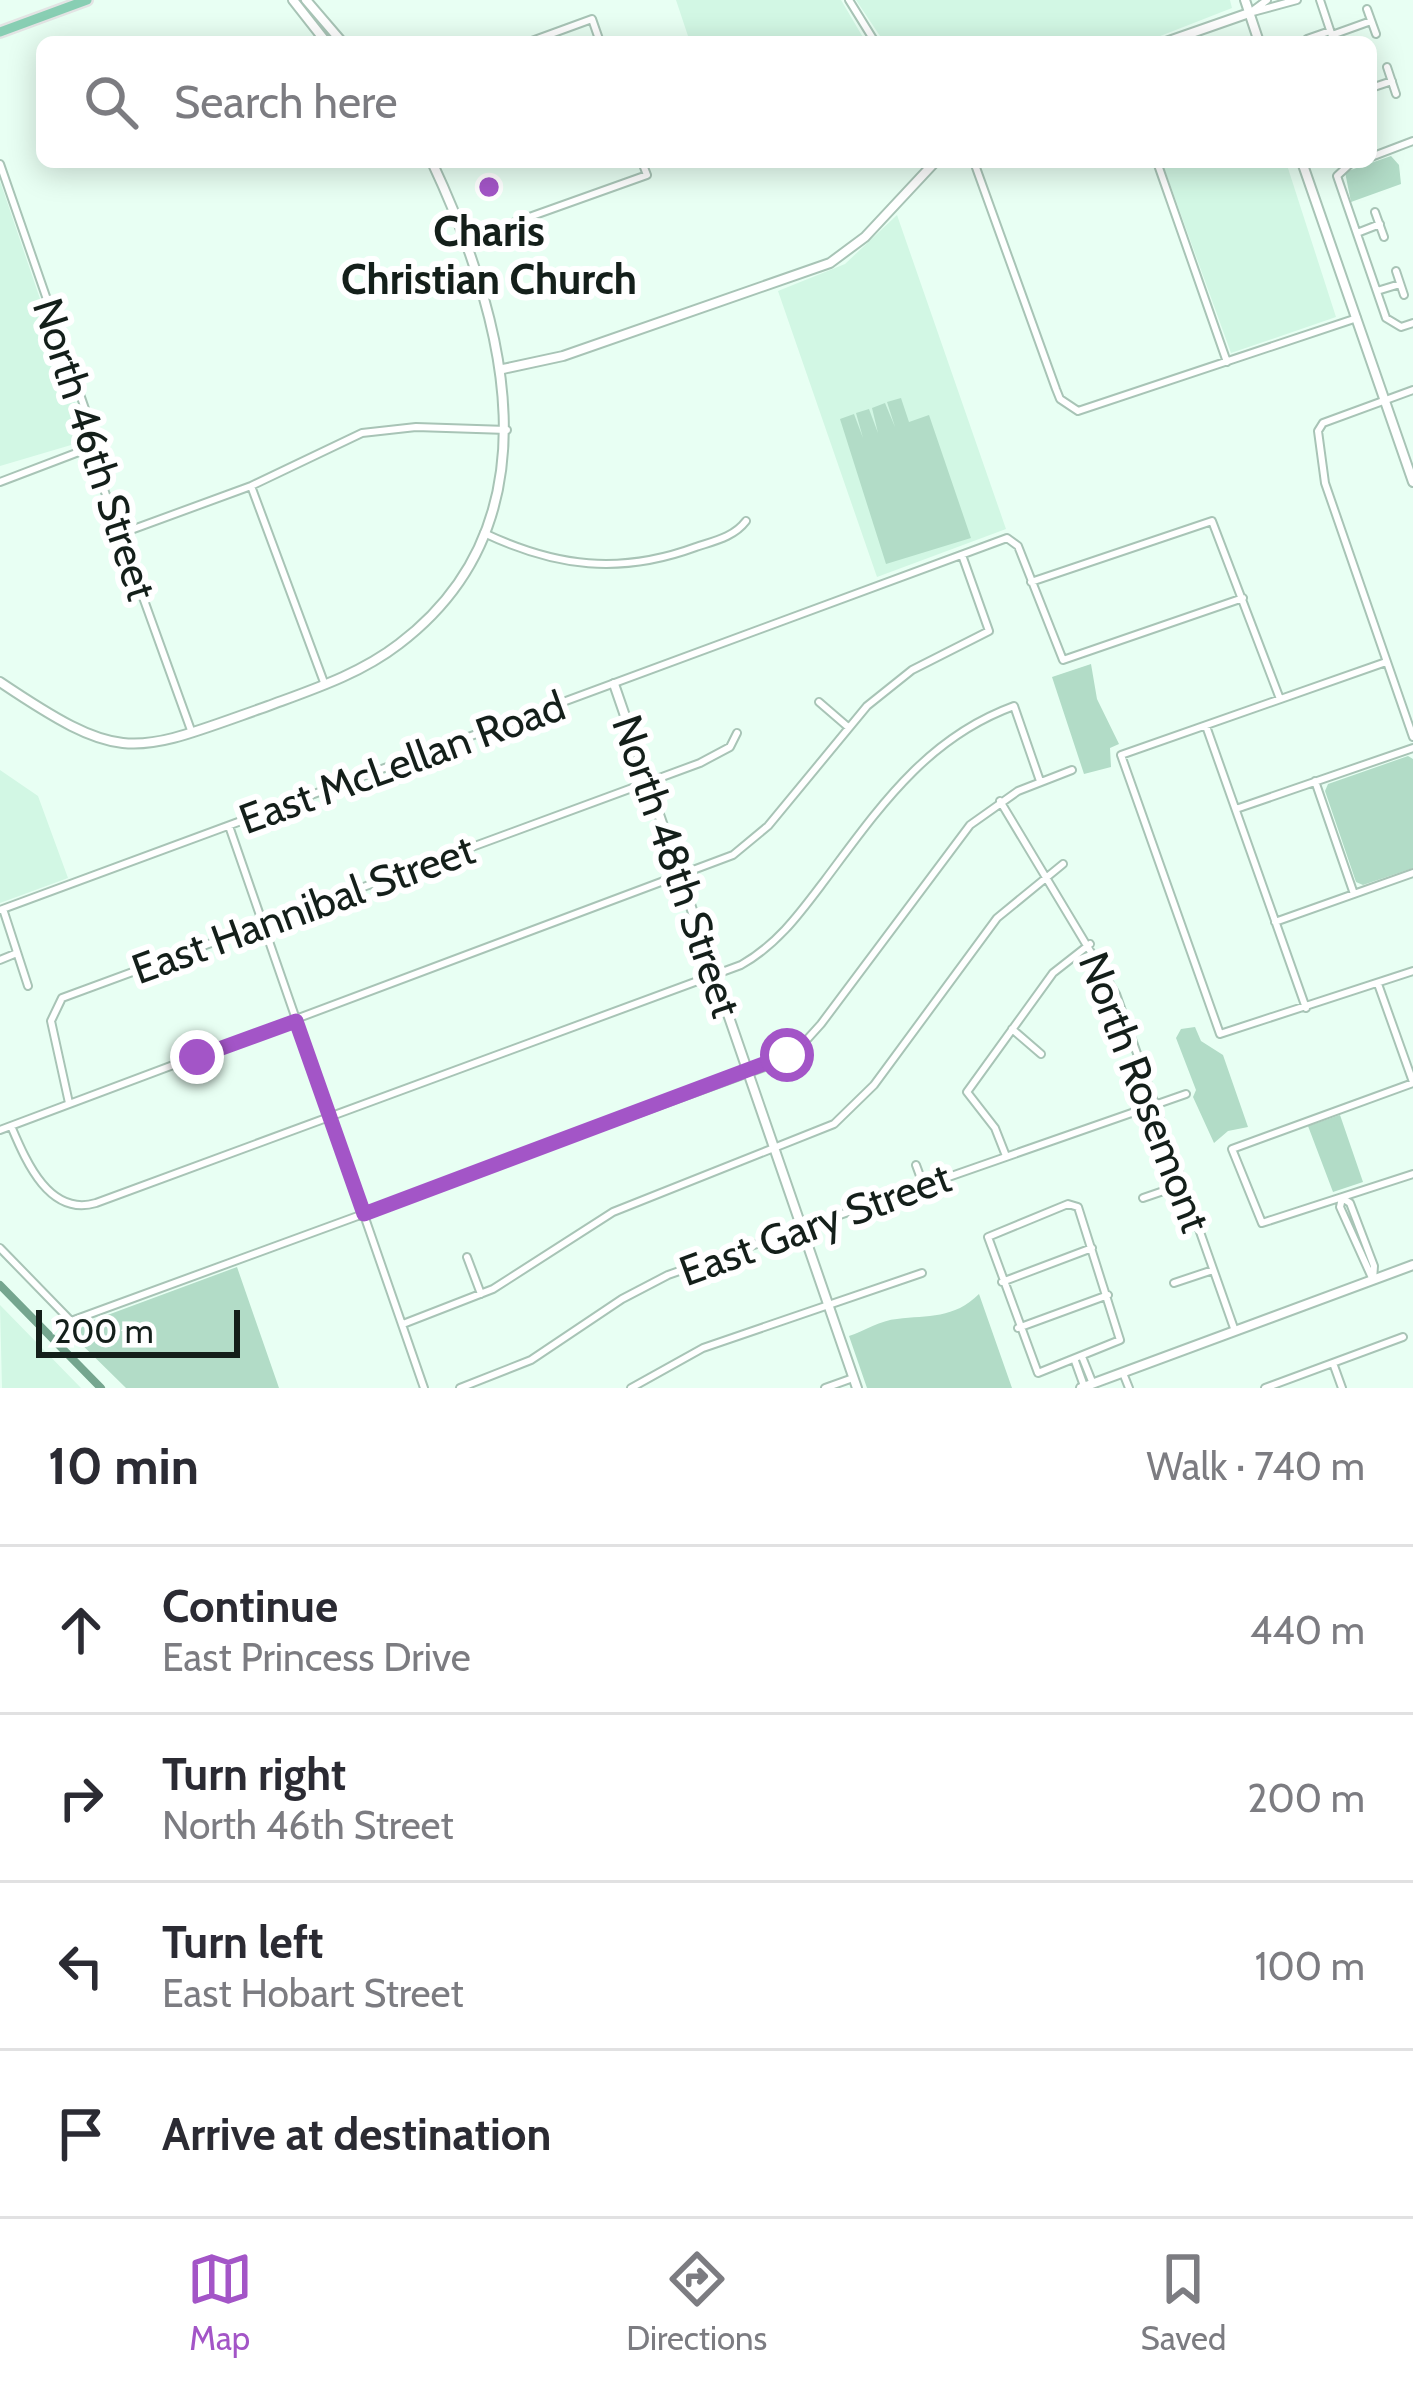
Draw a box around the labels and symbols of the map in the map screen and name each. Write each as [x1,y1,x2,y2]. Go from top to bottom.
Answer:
marker: Charis Christian Church [476,174,502,200]
place label: Charis Christian Church [341,205,637,305]
street label: North 46th Street [22,292,168,606]
street label: East McLellan Road [232,679,572,845]
street label: North 48th Street [601,708,753,1024]
street label: East Hannibal Street [125,823,481,995]
street label: North Rosemont [1068,945,1222,1239]
route start [760,1028,814,1082]
route end [170,1030,224,1084]
street label: East Gary Street [672,1151,958,1297]
scale bar [36,1304,240,1357]

